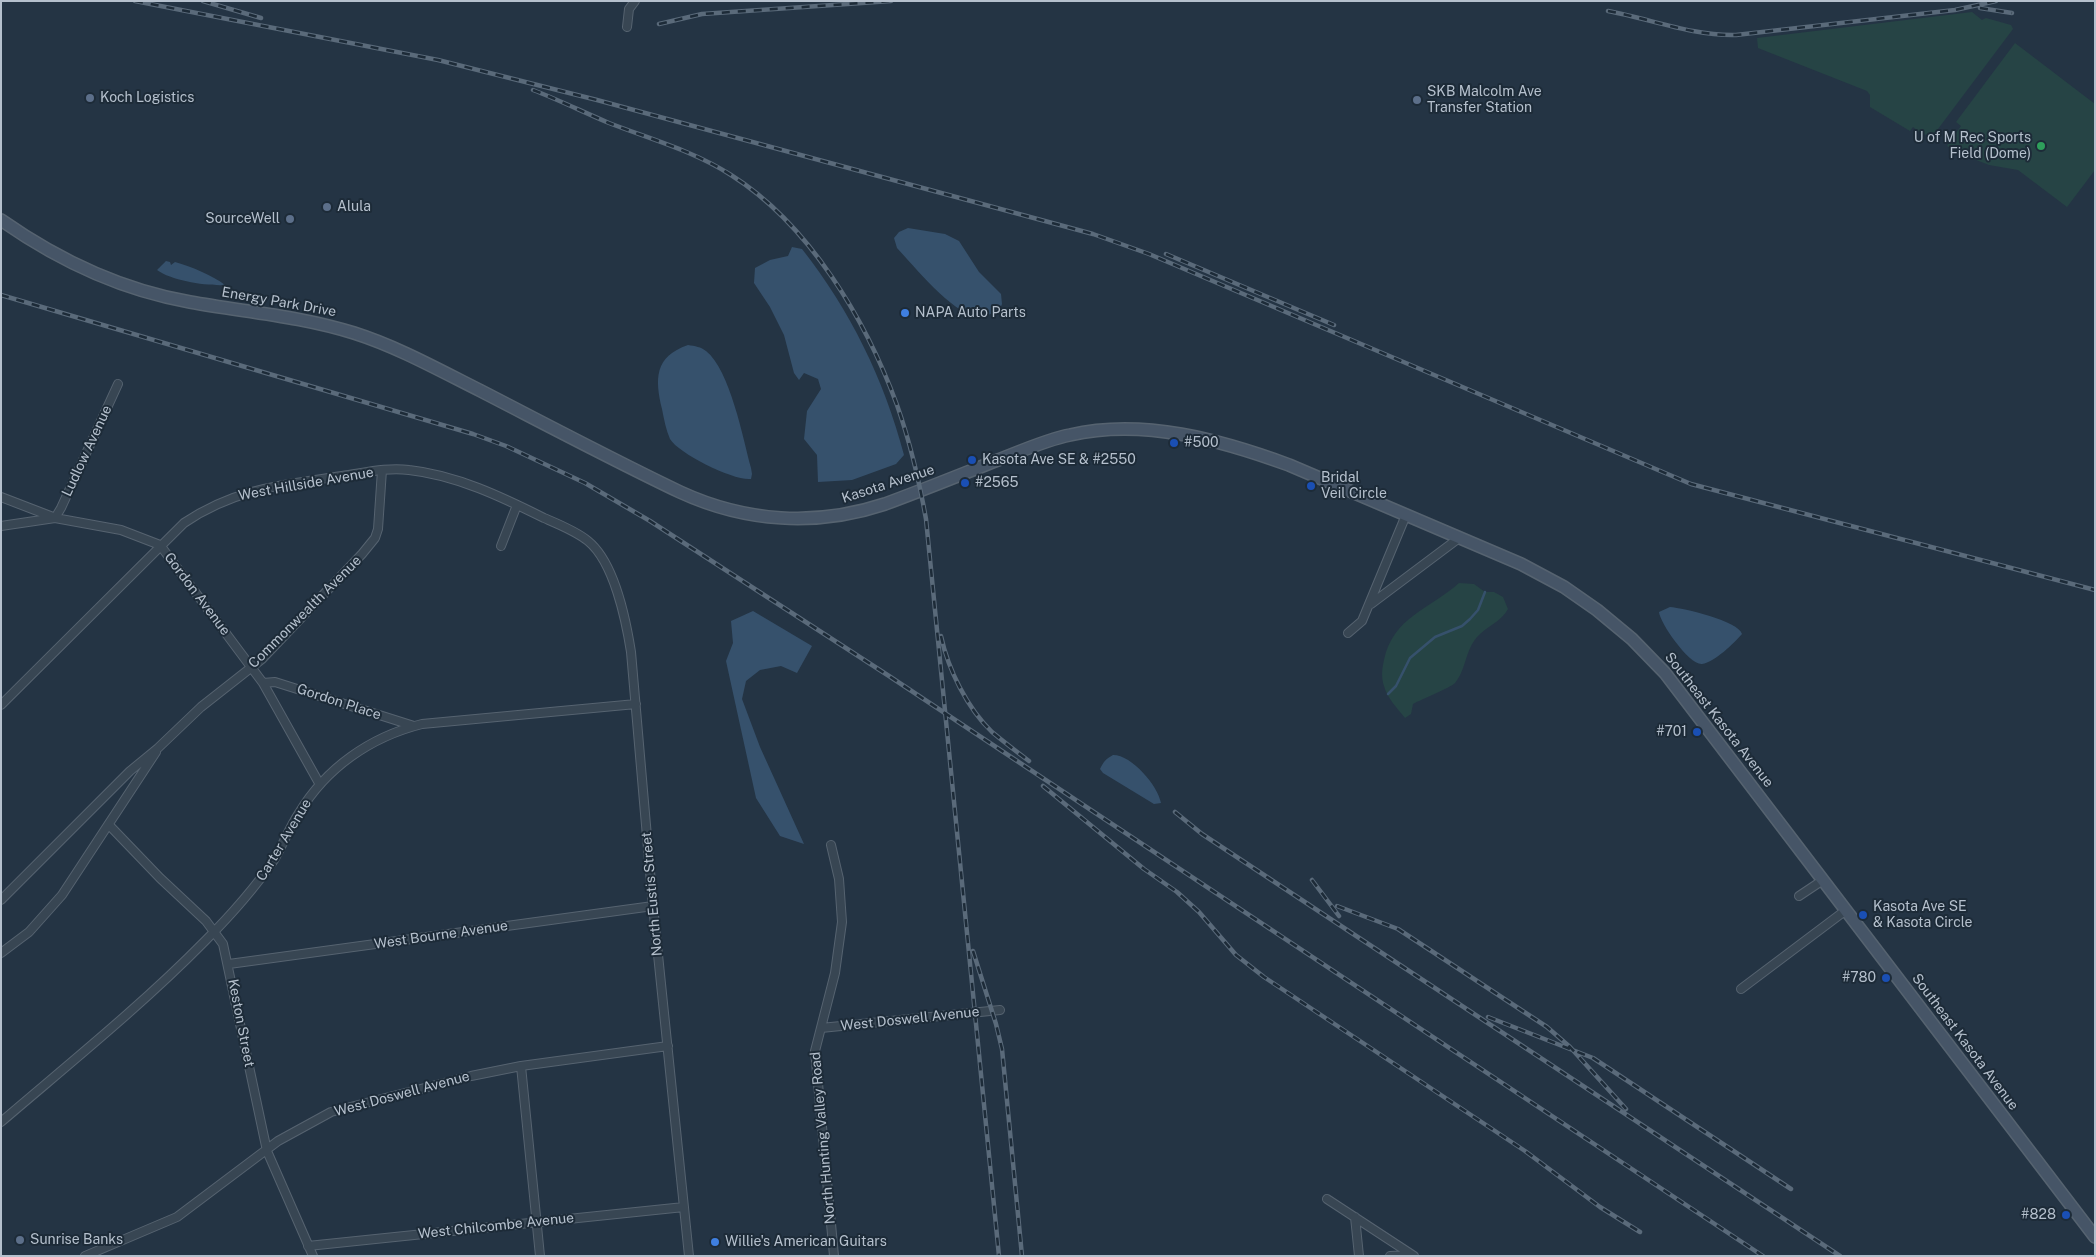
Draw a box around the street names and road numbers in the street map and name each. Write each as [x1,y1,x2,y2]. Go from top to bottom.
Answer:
street label: Energy Park Drive [220,284,338,320]
street label: Ludlow Avenue [59,403,115,499]
street label: Kasota Avenue [840,461,936,507]
street label: West Hillside Avenue [237,464,375,504]
street label: Gordon Avenue [160,549,234,639]
street label: Commonwealth Avenue [245,552,365,672]
street label: Southeast Kasota Avenue [1661,649,1777,791]
street label: Gordon Place [295,680,383,724]
street label: Carter Avenue [253,796,315,884]
street label: North Eustis Street [638,831,666,957]
street label: West Bourne Avenue [373,917,509,953]
street label: Southeast Kasota Avenue [1908,970,2022,1114]
street label: Keston Street [224,977,258,1069]
street label: West Doswell Avenue [840,1003,980,1035]
street label: North Hunting Valley Road [807,1051,839,1225]
street label: West Doswell Avenue [332,1068,472,1120]
street label: West Chilcombe Avenue [417,1209,575,1243]

